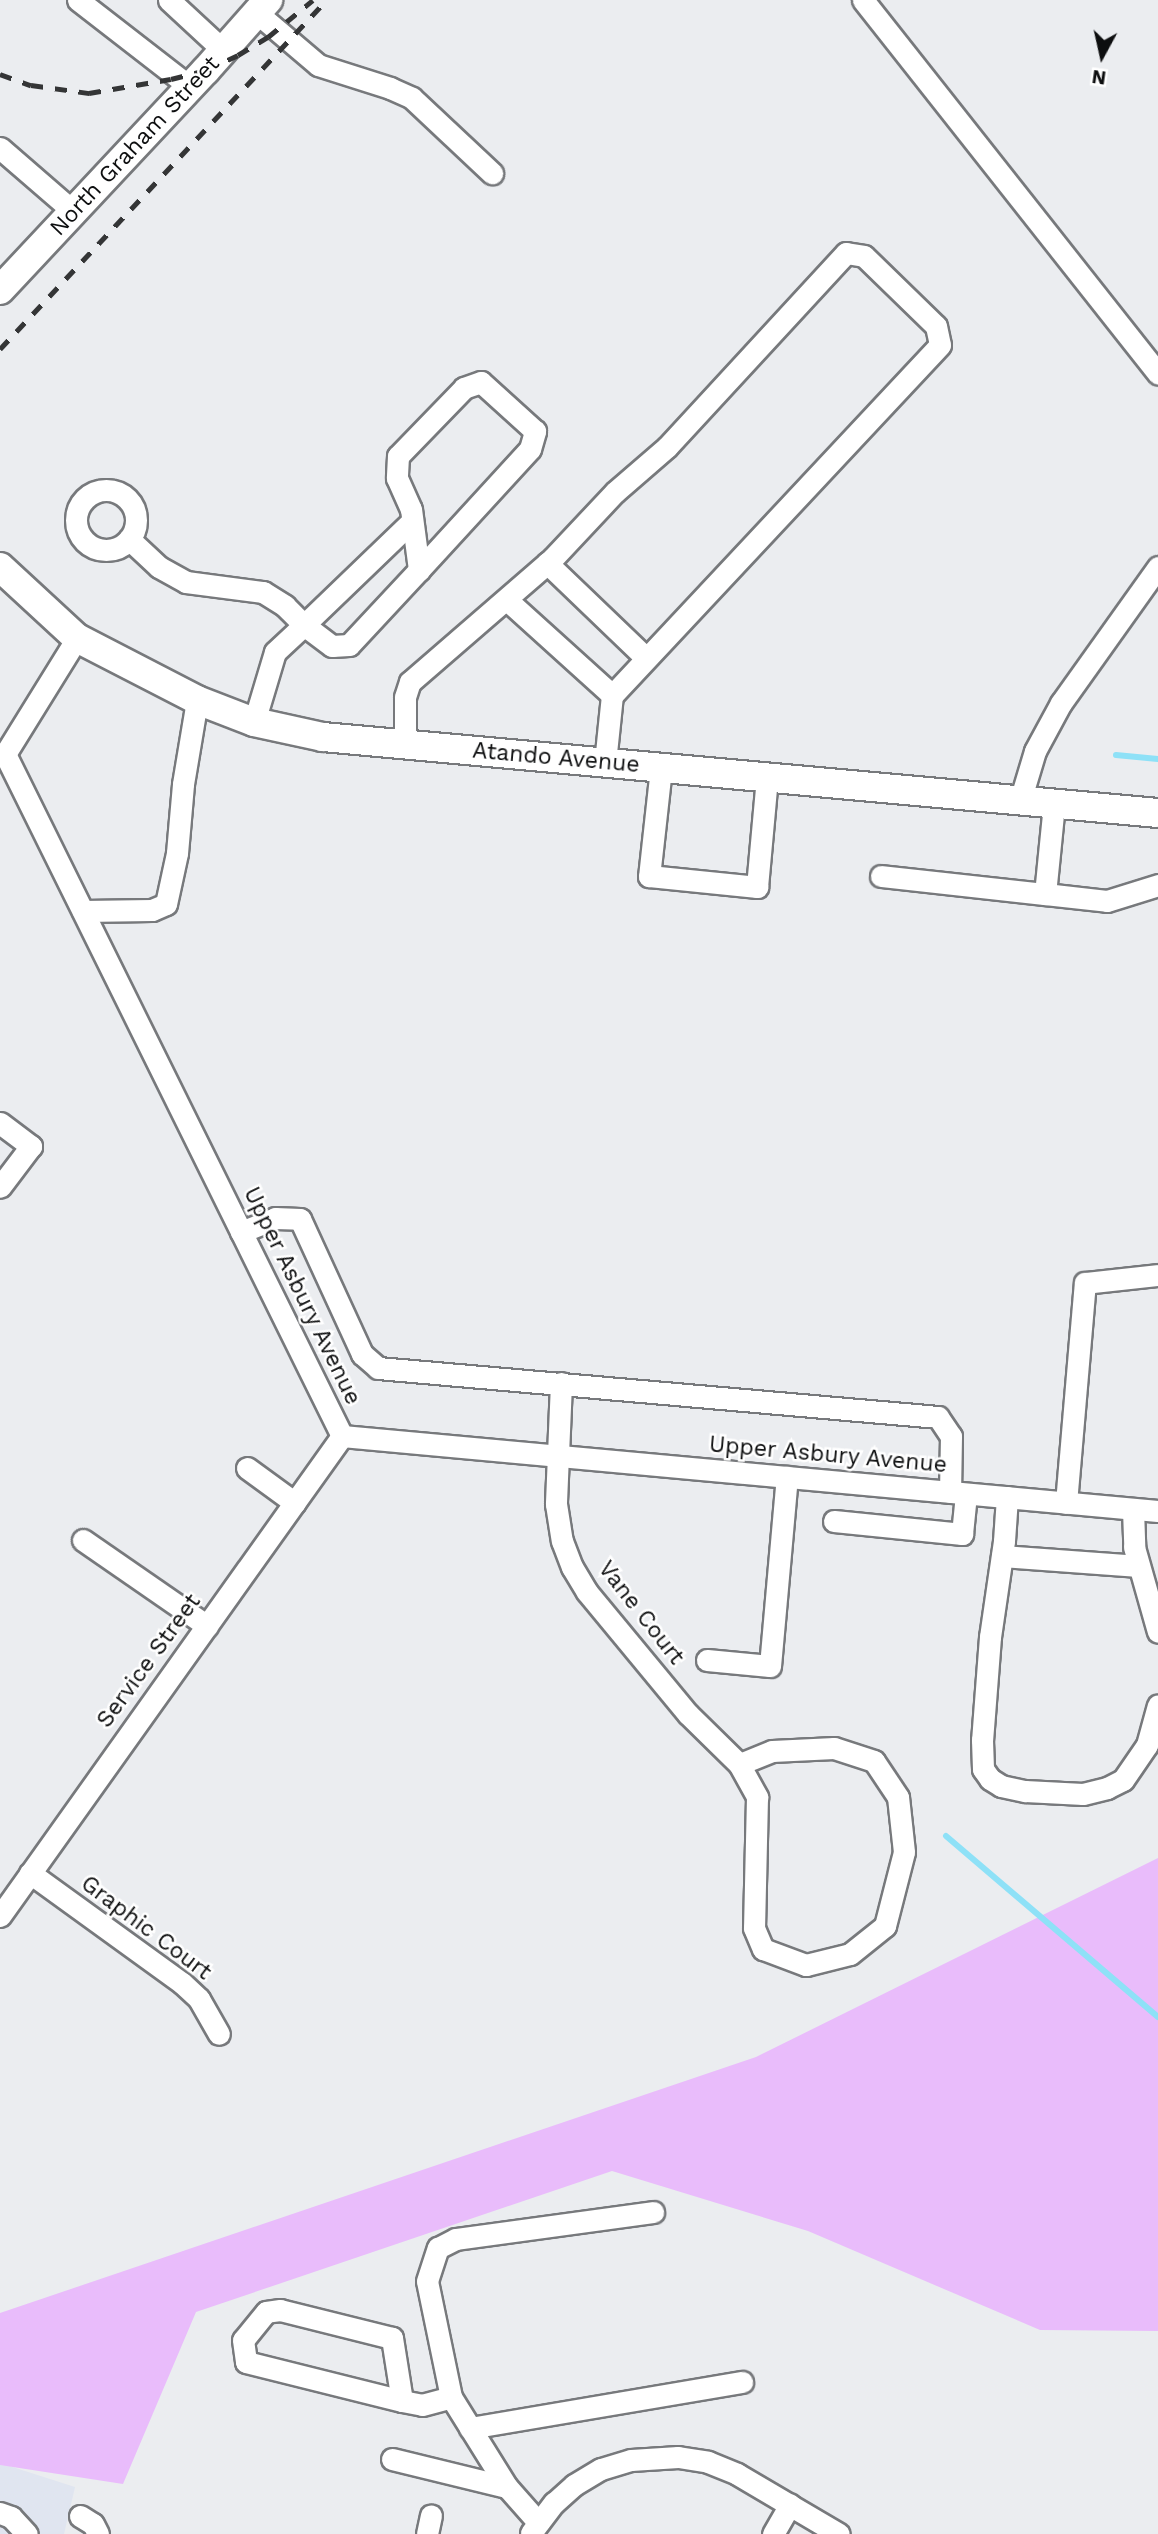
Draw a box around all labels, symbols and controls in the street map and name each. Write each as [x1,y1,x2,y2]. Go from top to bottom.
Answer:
north arrow [1067,21,1137,91]
street label: North Graham Street [44,50,226,242]
text: N [1090,65,1108,90]
street label: Atando Avenue [471,737,641,779]
street label: Upper Asbury Avenue [237,1181,367,1411]
street label: Upper Asbury Avenue [706,1431,950,1479]
street label: Vane Court [592,1556,690,1670]
street label: Service Street [91,1589,207,1733]
street label: Graphic Court [75,1870,217,1986]

